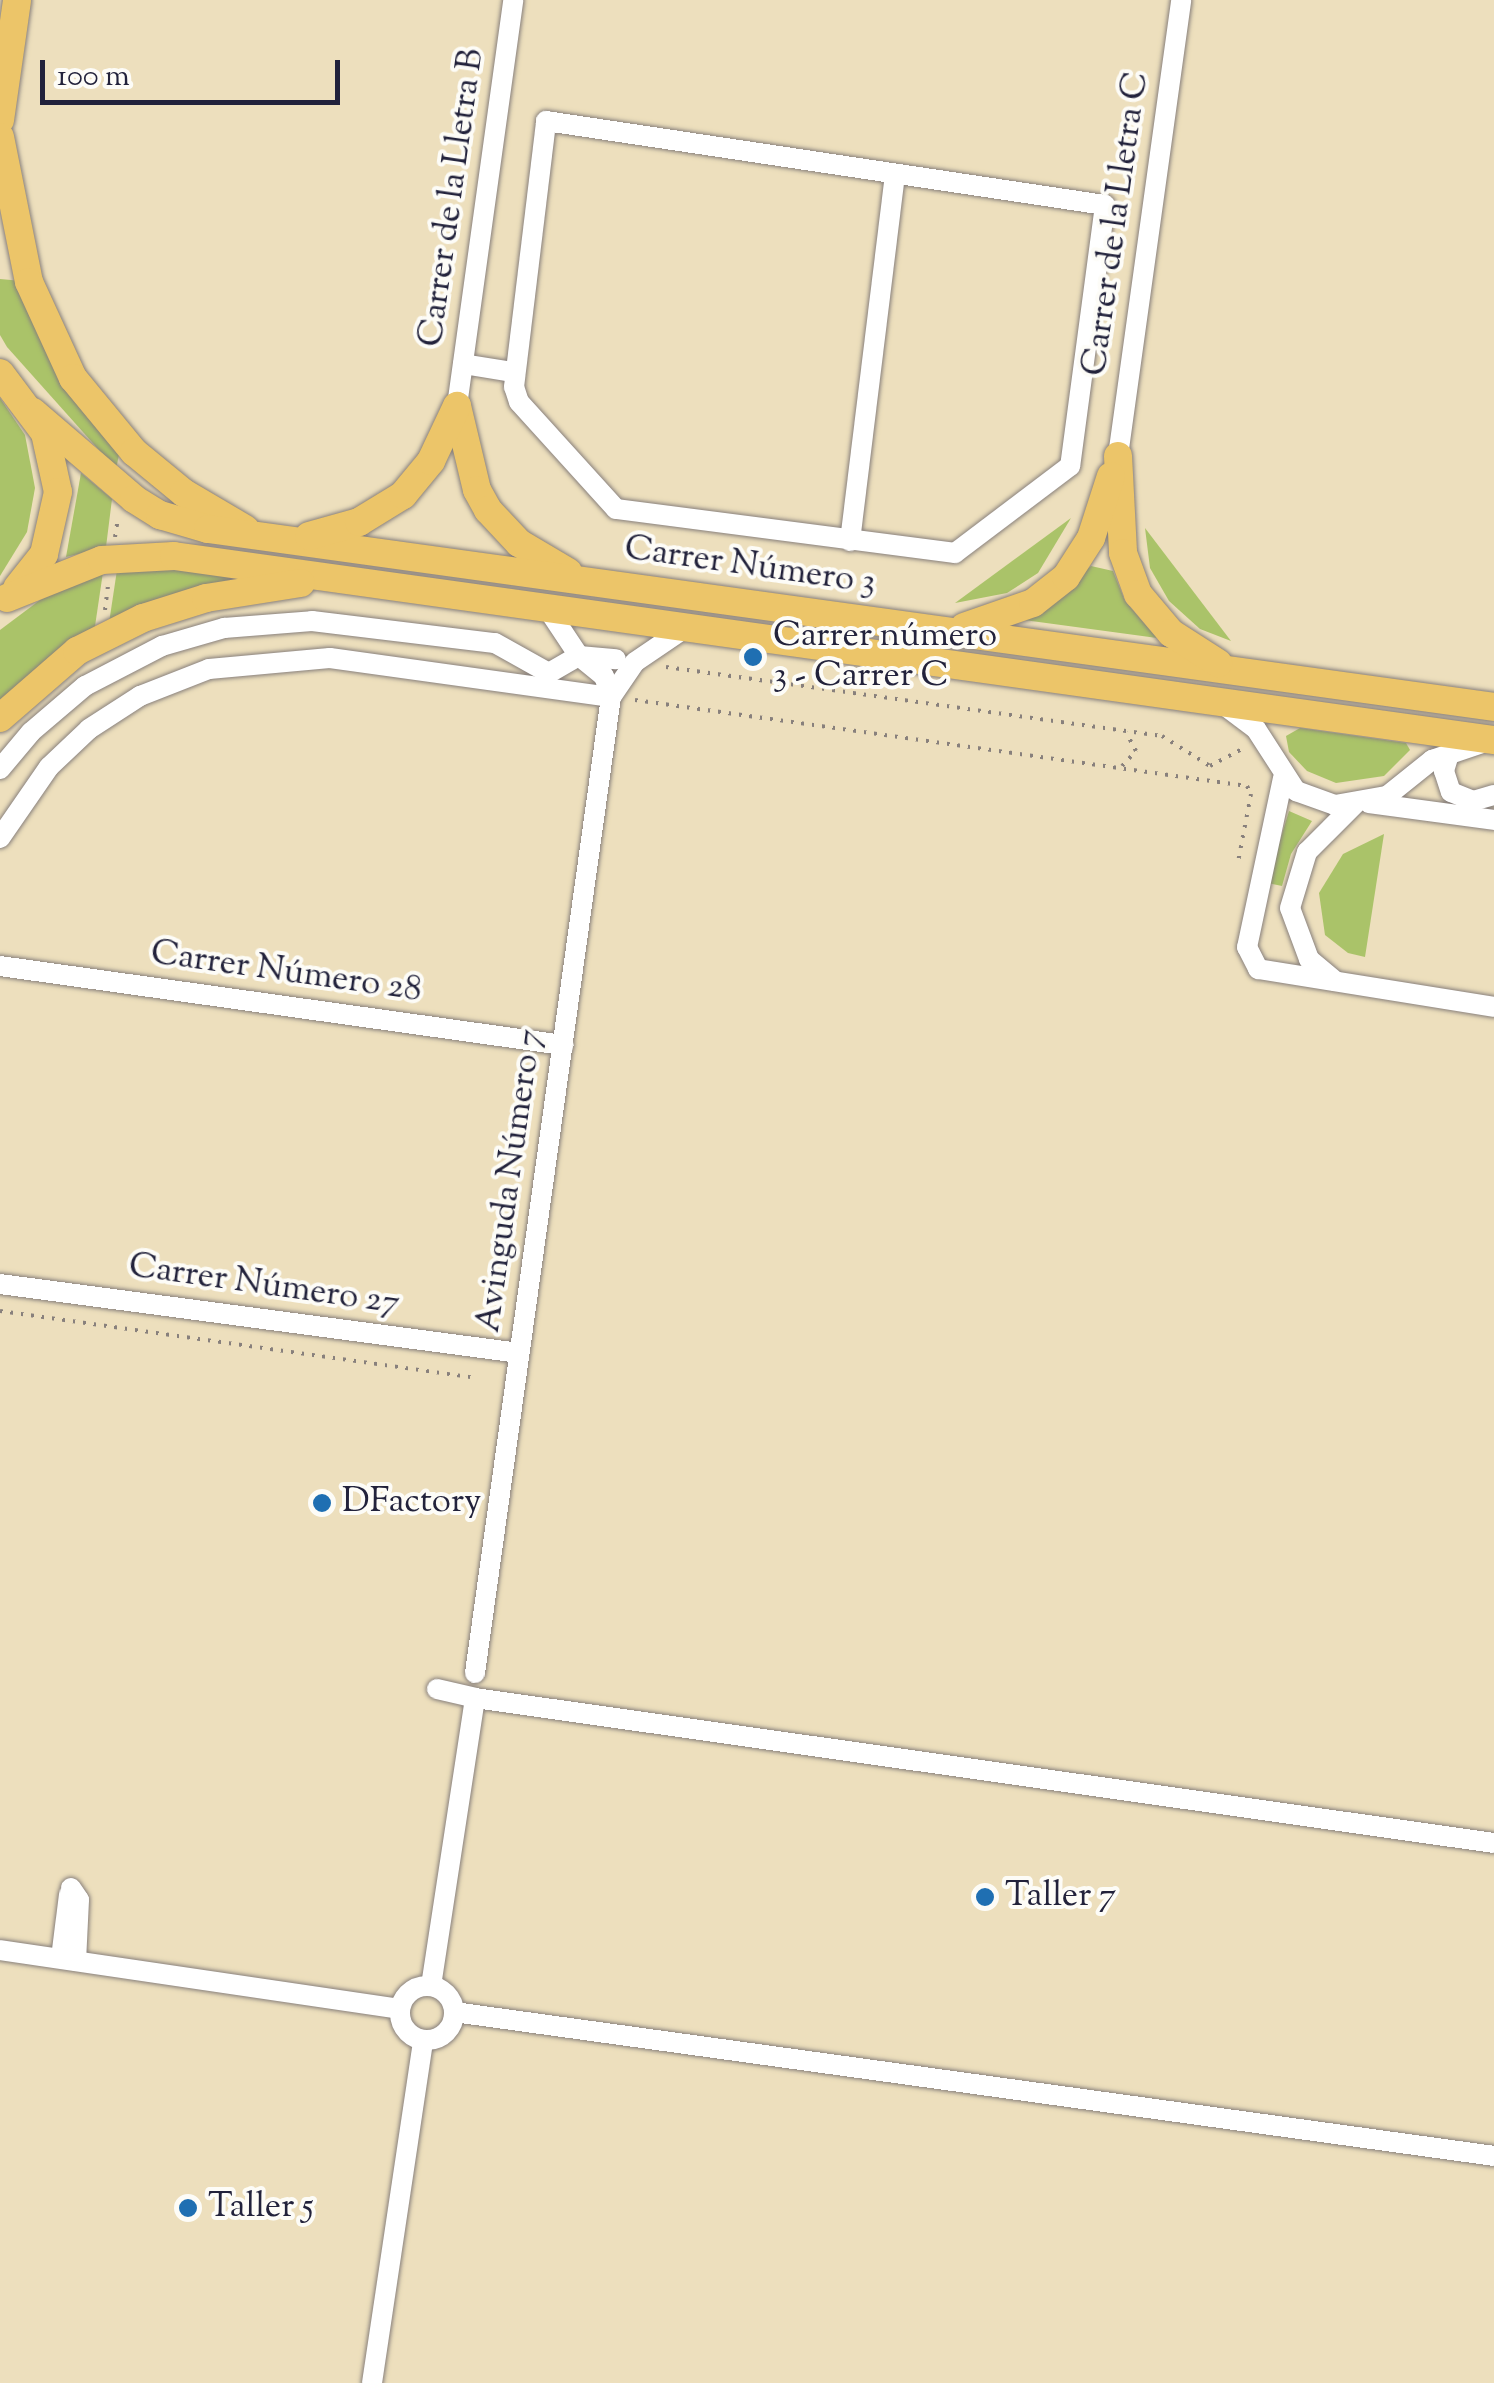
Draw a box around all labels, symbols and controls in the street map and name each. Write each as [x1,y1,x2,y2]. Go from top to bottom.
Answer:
scale bar [45,40,345,102]
street label: Carrer de la Lletra B [411,46,495,350]
text: 100 m [57,56,130,99]
street label: Carrer de la Lletra C [1075,69,1159,379]
street label: Carrer Número 3 [622,529,878,605]
place label: Carrer número 3 - Carrer C [773,616,997,698]
marker: Carrer número 3 - Carrer C [742,646,764,668]
street label: Carrer Número 28 [148,933,424,1013]
street label: Avinguda Número 7 [469,1027,553,1335]
street label: Carrer Número 27 [126,1246,402,1326]
place label: DFactory [342,1482,482,1524]
marker: DFactory [311,1492,333,1514]
place label: Taller 7 [1005,1876,1116,1918]
marker: Taller 7 [974,1886,996,1908]
place label: Taller 5 [208,2187,314,2229]
marker: Taller 5 [177,2197,199,2219]

